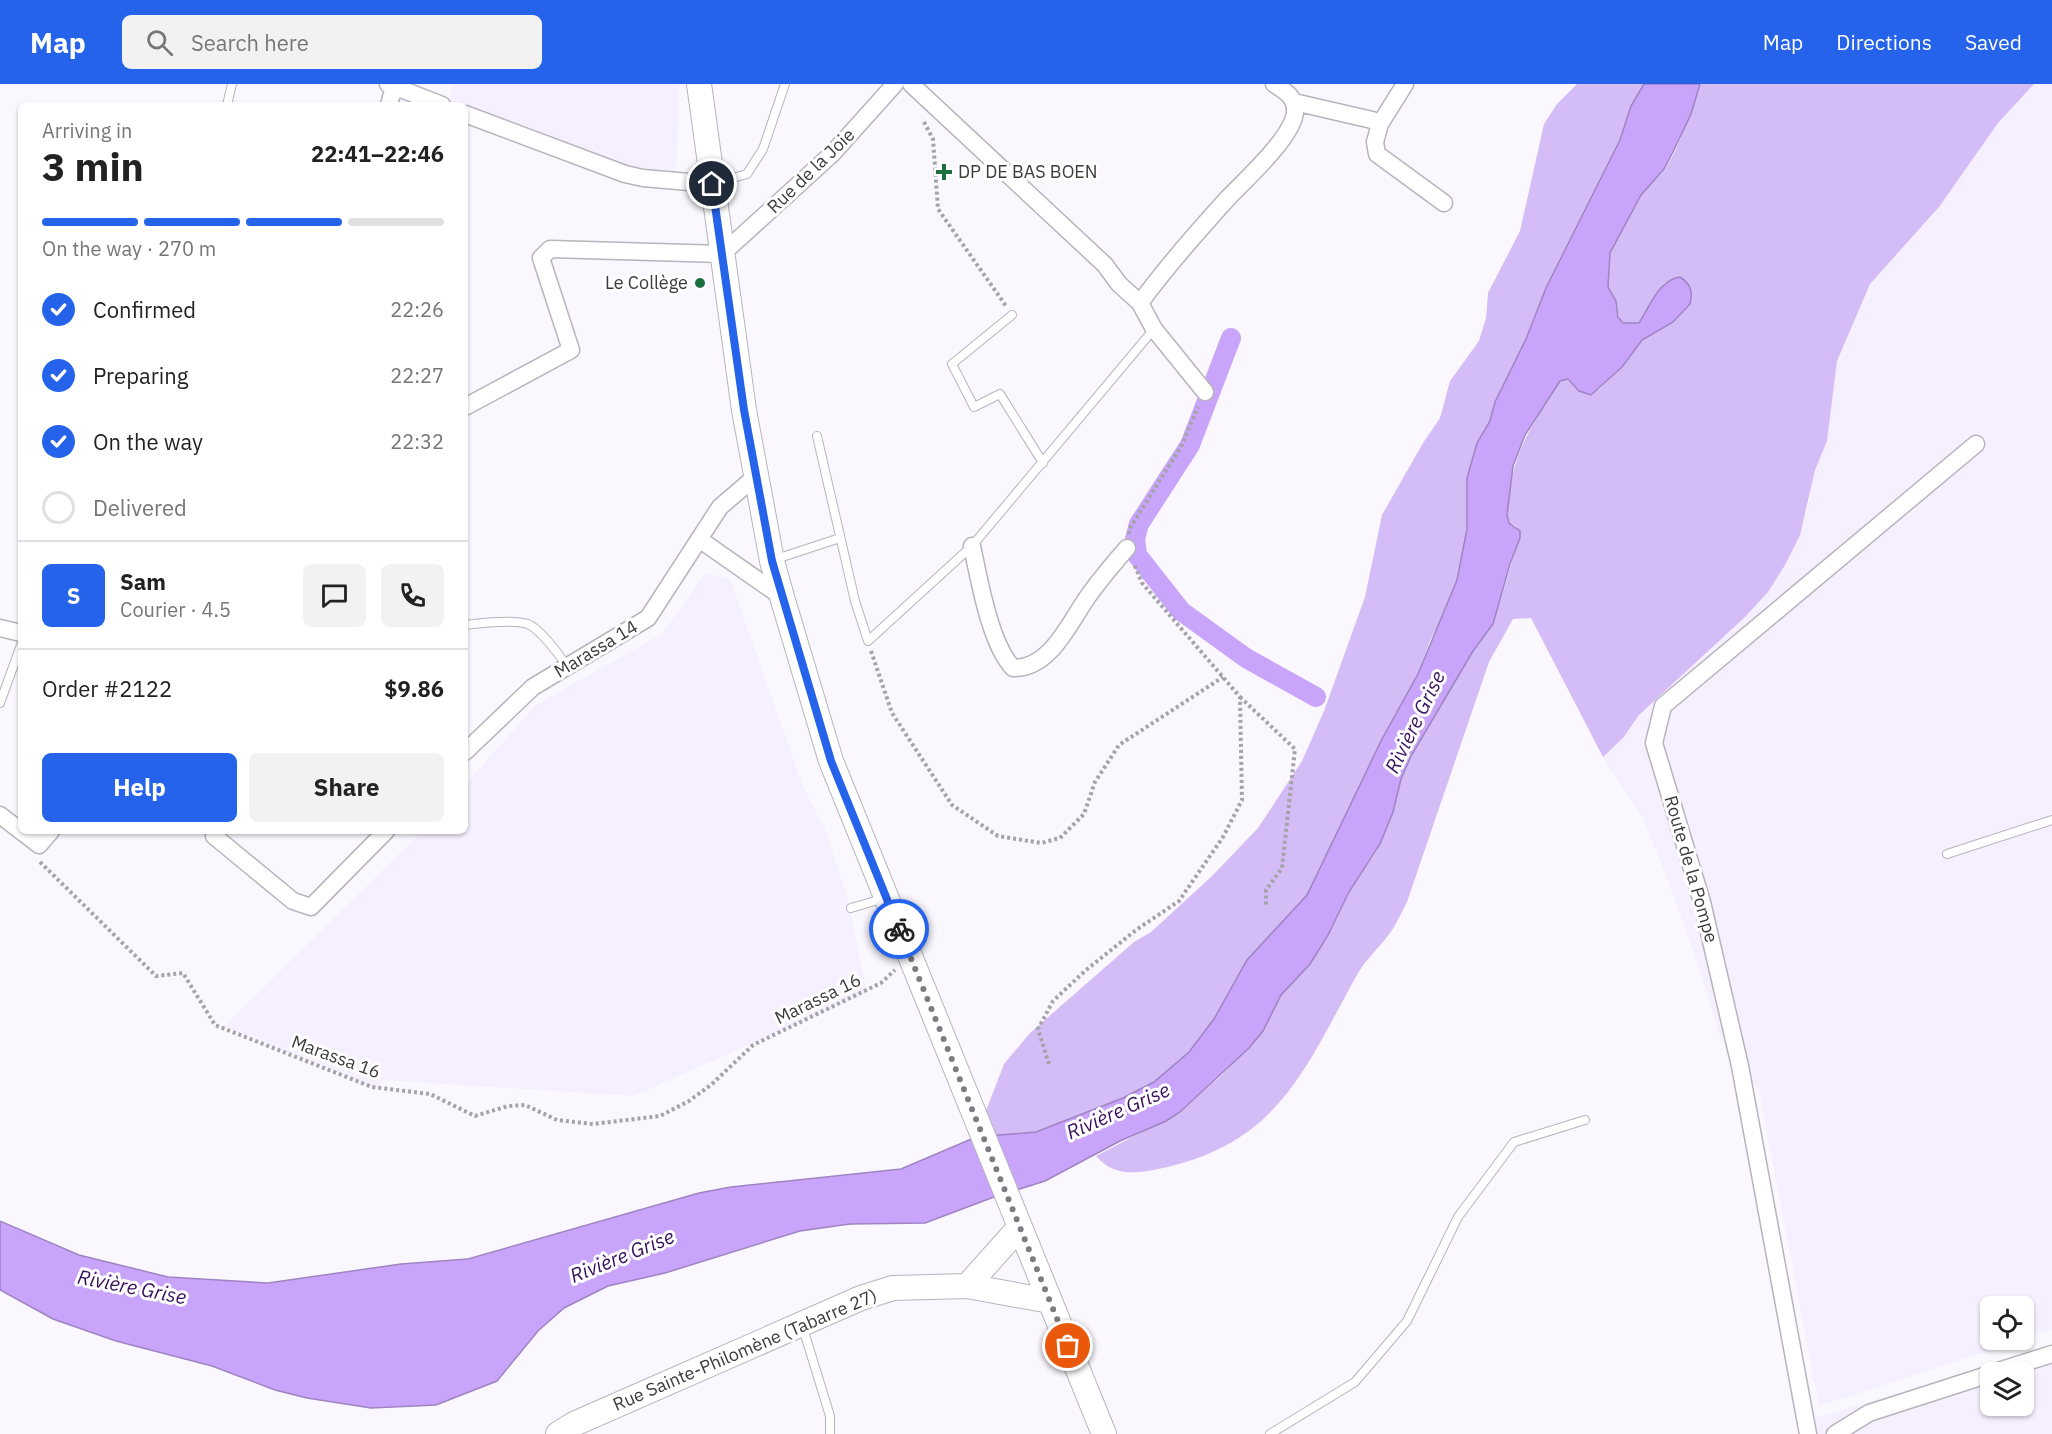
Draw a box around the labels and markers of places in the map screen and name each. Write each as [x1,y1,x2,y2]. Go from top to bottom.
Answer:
pin [686,158,737,209]
place label: DP DE BAS BOEN [958,160,1098,183]
marker: DP DE BAS BOEN [935,163,953,181]
place label: Le Collège [605,271,688,294]
marker: Le Collège [693,276,707,290]
pin [1042,1320,1093,1371]

